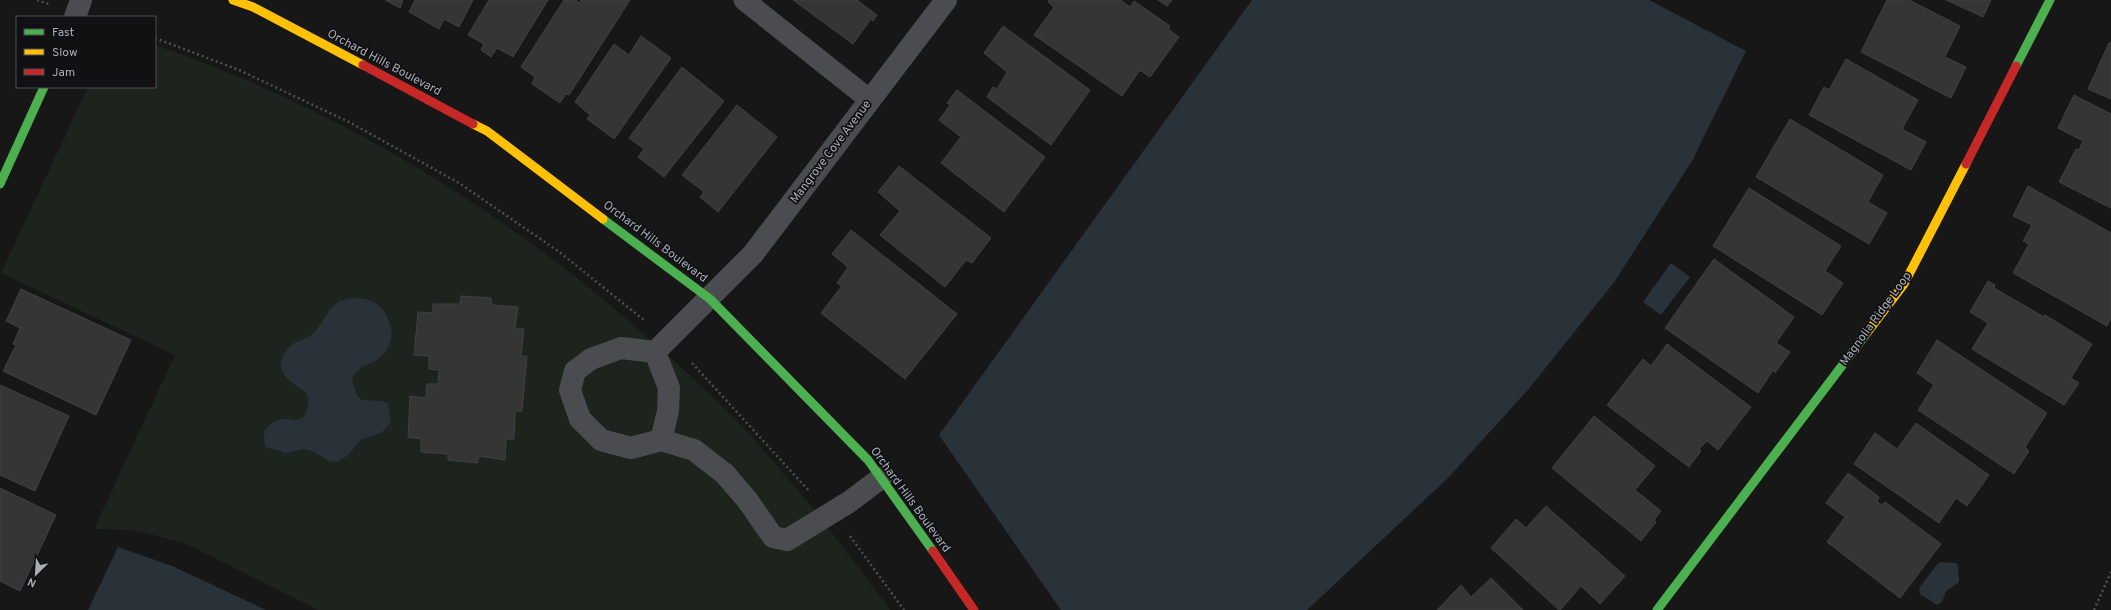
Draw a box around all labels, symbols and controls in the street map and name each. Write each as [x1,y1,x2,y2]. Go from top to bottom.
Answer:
legend [16,16,156,88]
text: Fast [52,25,74,41]
street label: Orchard Hills Boulevard [324,26,444,100]
text: Slow [52,45,78,61]
text: Jam [52,65,75,81]
street label: Mangrove Cove Avenue [787,97,875,207]
street label: Orchard Hills Boulevard [600,197,710,287]
street label: Magnolia Ridge Loop [1837,269,1916,369]
street label: Orchard Hills Boulevard [866,444,954,556]
north arrow [16,554,56,594]
text: N [26,574,39,590]

